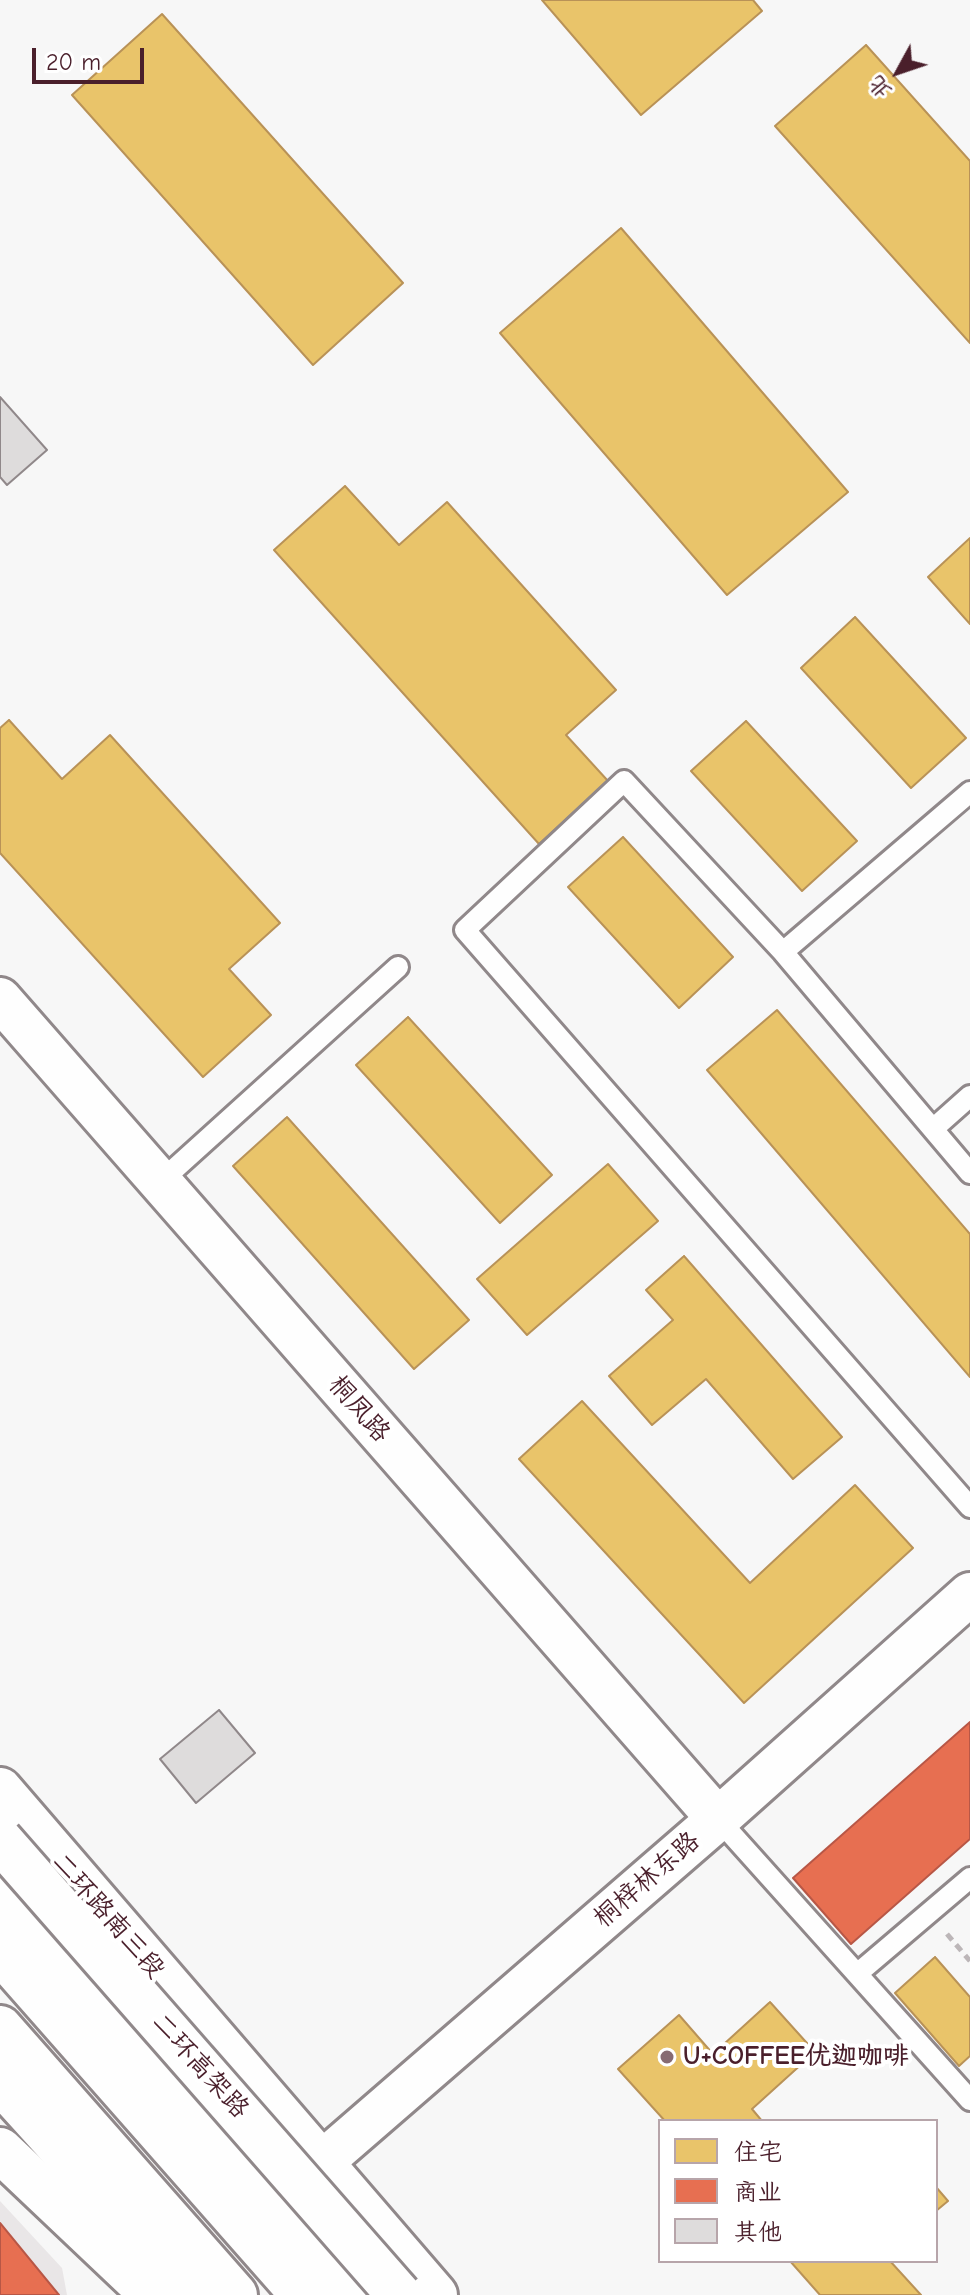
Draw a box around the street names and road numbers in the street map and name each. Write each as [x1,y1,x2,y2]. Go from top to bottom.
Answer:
street label: 桐凤路 [322,1369,396,1449]
street label: 桐梓林东路 [588,1826,706,1934]
street label: 二环路南三段 [45,1847,171,1985]
street label: 二环高架路 [145,2007,255,2125]

